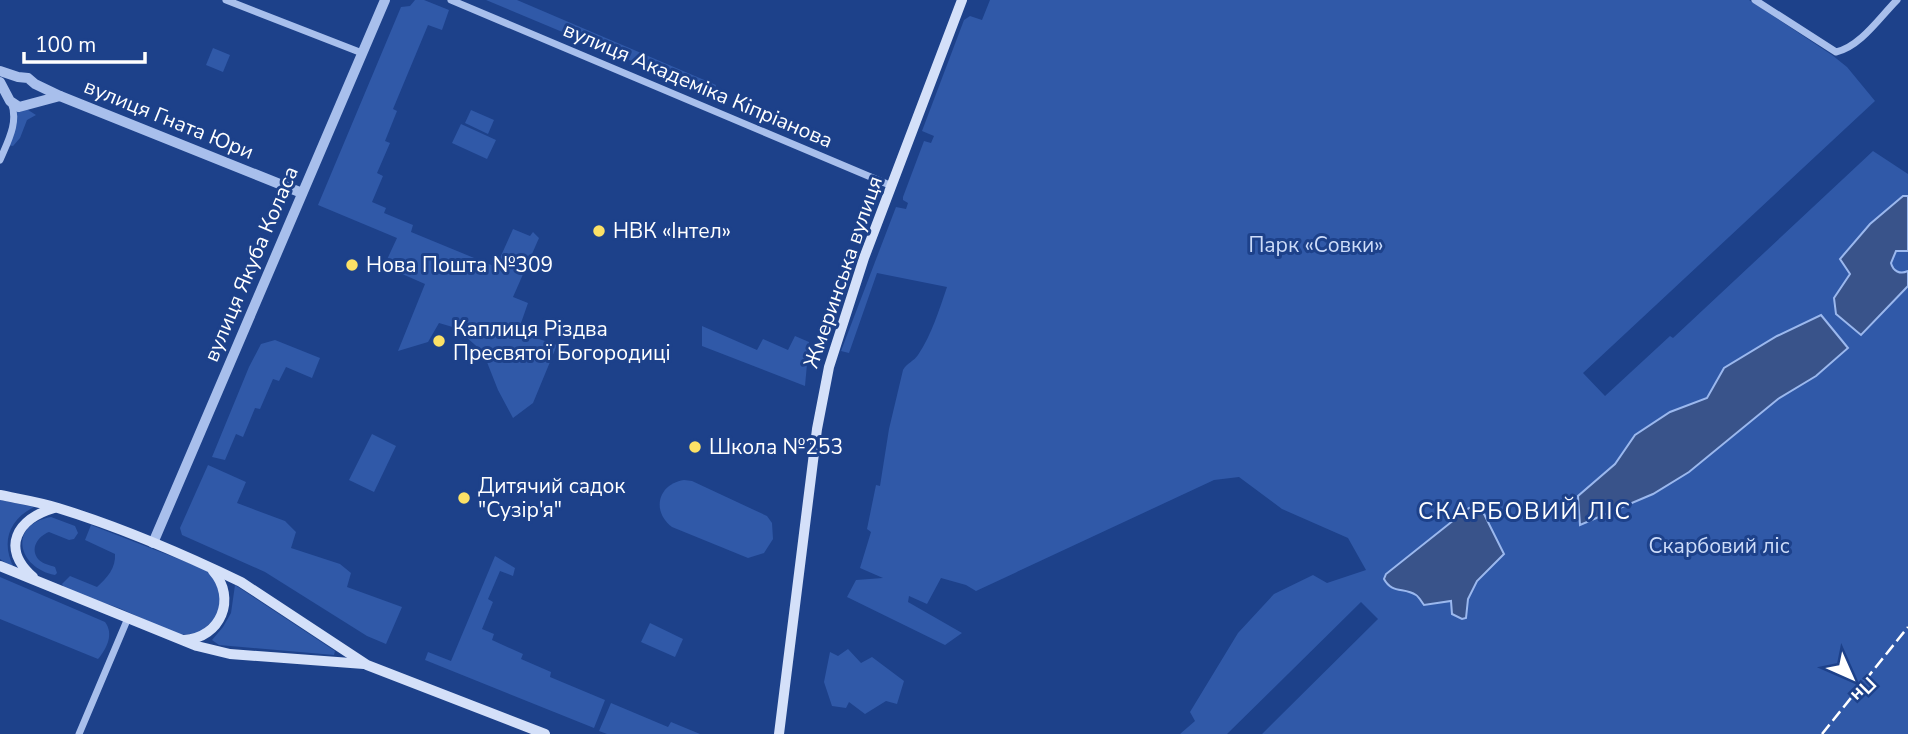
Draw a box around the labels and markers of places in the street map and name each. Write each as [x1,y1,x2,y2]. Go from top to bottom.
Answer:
place label: НВК «Інтел» [613,217,731,245]
marker: НВК «Інтел» [591,223,607,239]
place label: Нова Пошта №309 [366,251,553,279]
marker: Нова Пошта №309 [344,257,360,273]
place label: Каплиця Різдва Пресвятої Богородиці [453,315,671,367]
marker: Каплиця Різдва Пресвятої Богородиці [431,333,447,349]
place label: Школа №253 [709,433,843,461]
marker: Школа №253 [687,439,703,455]
place label: Дитячий садок "Сузір'я" [478,472,626,524]
marker: Дитячий садок "Сузір'я" [456,490,472,506]

